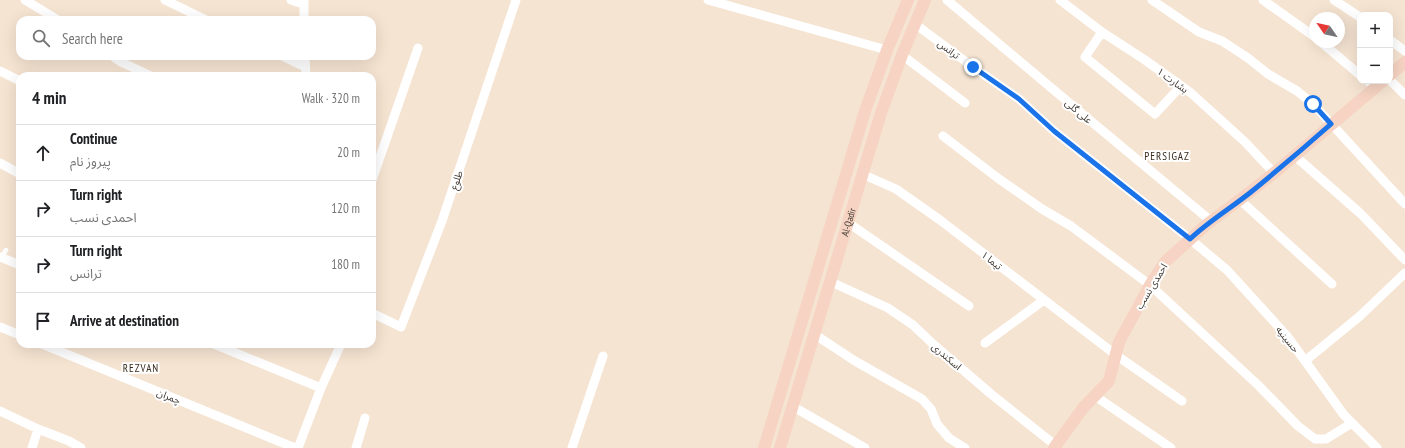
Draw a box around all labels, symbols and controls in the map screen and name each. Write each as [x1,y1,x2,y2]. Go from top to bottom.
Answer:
north arrow [1309,12,1345,48]
map controls [1357,12,1393,84]
button: + [1357,12,1393,48]
search box [16,16,376,60]
icon: search [30,27,52,49]
text: Search here [62,29,123,48]
street label: ترانس [935,37,962,62]
button: − [1357,48,1393,84]
route end [964,58,982,76]
street label: بشارت ۱ [1155,65,1191,96]
text: 4 min [32,87,66,109]
text: Walk · 320 m [302,90,360,107]
route start [1304,95,1322,113]
street label: علی گلی [1062,96,1095,127]
text: Continue [70,129,117,148]
icon: ahead [32,142,54,164]
text: 20 m [337,144,360,161]
district label: PERSIGAZ [1144,149,1190,163]
text: پیروز نام [70,153,111,170]
street label: طلوع [447,169,467,192]
text: Turn right [70,185,122,204]
icon: right [32,198,54,220]
text: 120 m [331,200,360,217]
street label: Al-Qadir [838,206,859,238]
text: احمدی نسب [70,209,137,226]
text: Turn right [70,241,122,260]
street label: تیما ۱ [979,248,1005,273]
icon: right [32,254,54,276]
text: 180 m [331,256,360,273]
street label: احمدی نسب [1133,261,1170,312]
text: ترانس [70,265,102,282]
icon: arrive [32,310,54,332]
text: Arrive at destination [70,311,179,330]
street label: حسینیه [1273,324,1302,355]
street label: اسکندری [929,340,964,373]
district label: REZVAN [123,361,159,375]
street label: چمران [155,386,183,407]

